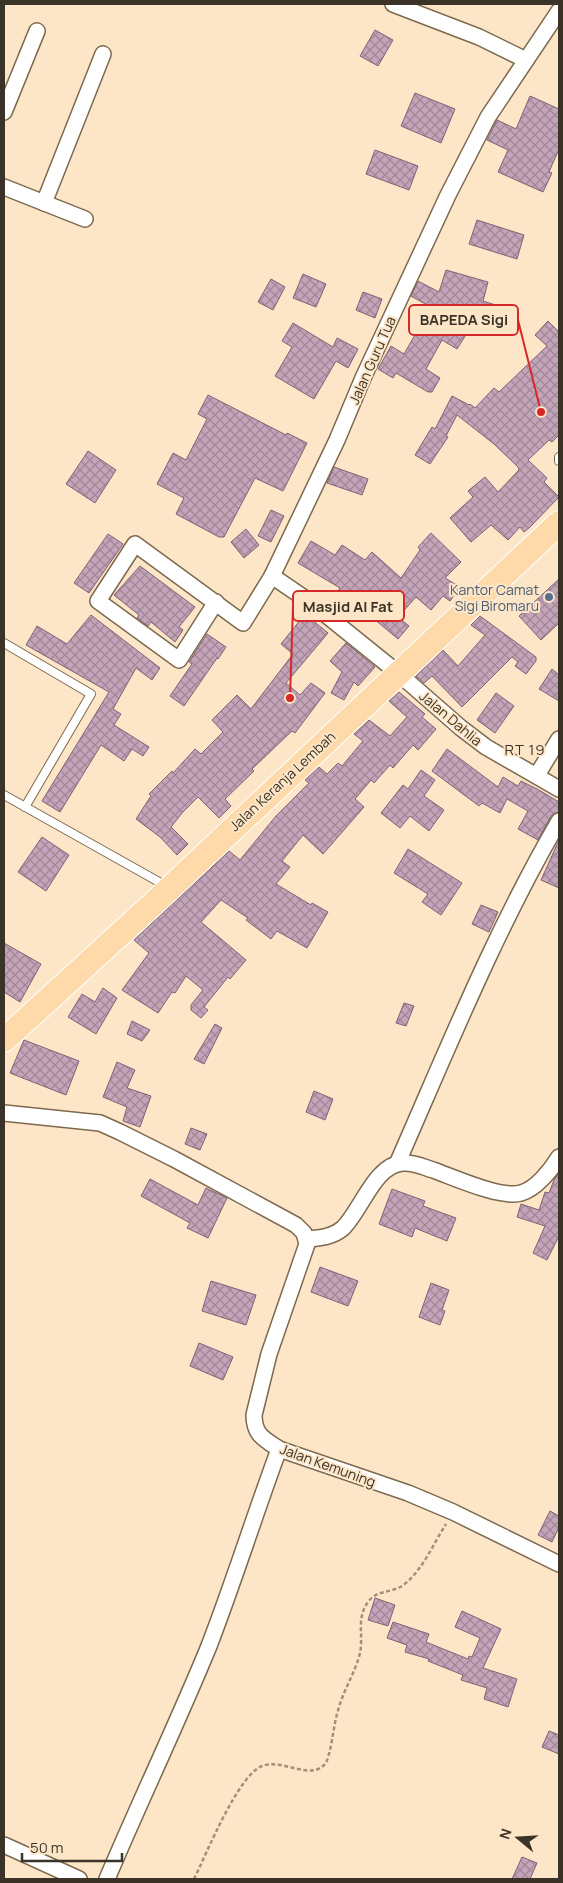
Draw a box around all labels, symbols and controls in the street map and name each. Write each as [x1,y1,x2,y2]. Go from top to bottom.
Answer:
callout: BAPEDA Sigi [409,305,518,335]
text: BAPEDA Sigi [420,309,508,330]
street label: Jalan Guru Tua [344,313,400,407]
place label: Kantor Camat Sigi Biromaru [450,580,539,615]
callout: Masjid Al Fat [293,591,404,621]
marker: Kantor Camat Sigi Biromaru [543,591,555,603]
text: Masjid Al Fat [303,596,393,617]
street label: Jalan Dahlia [416,686,486,750]
street label: Jalan Keranja Lembah [225,727,339,835]
district label: RT 19 [504,739,546,760]
street label: Jalan Kemuning [278,1439,378,1491]
north arrow [493,1813,543,1863]
text: N [495,1826,516,1842]
scale bar [22,1830,122,1862]
text: 50 m [30,1837,64,1858]

